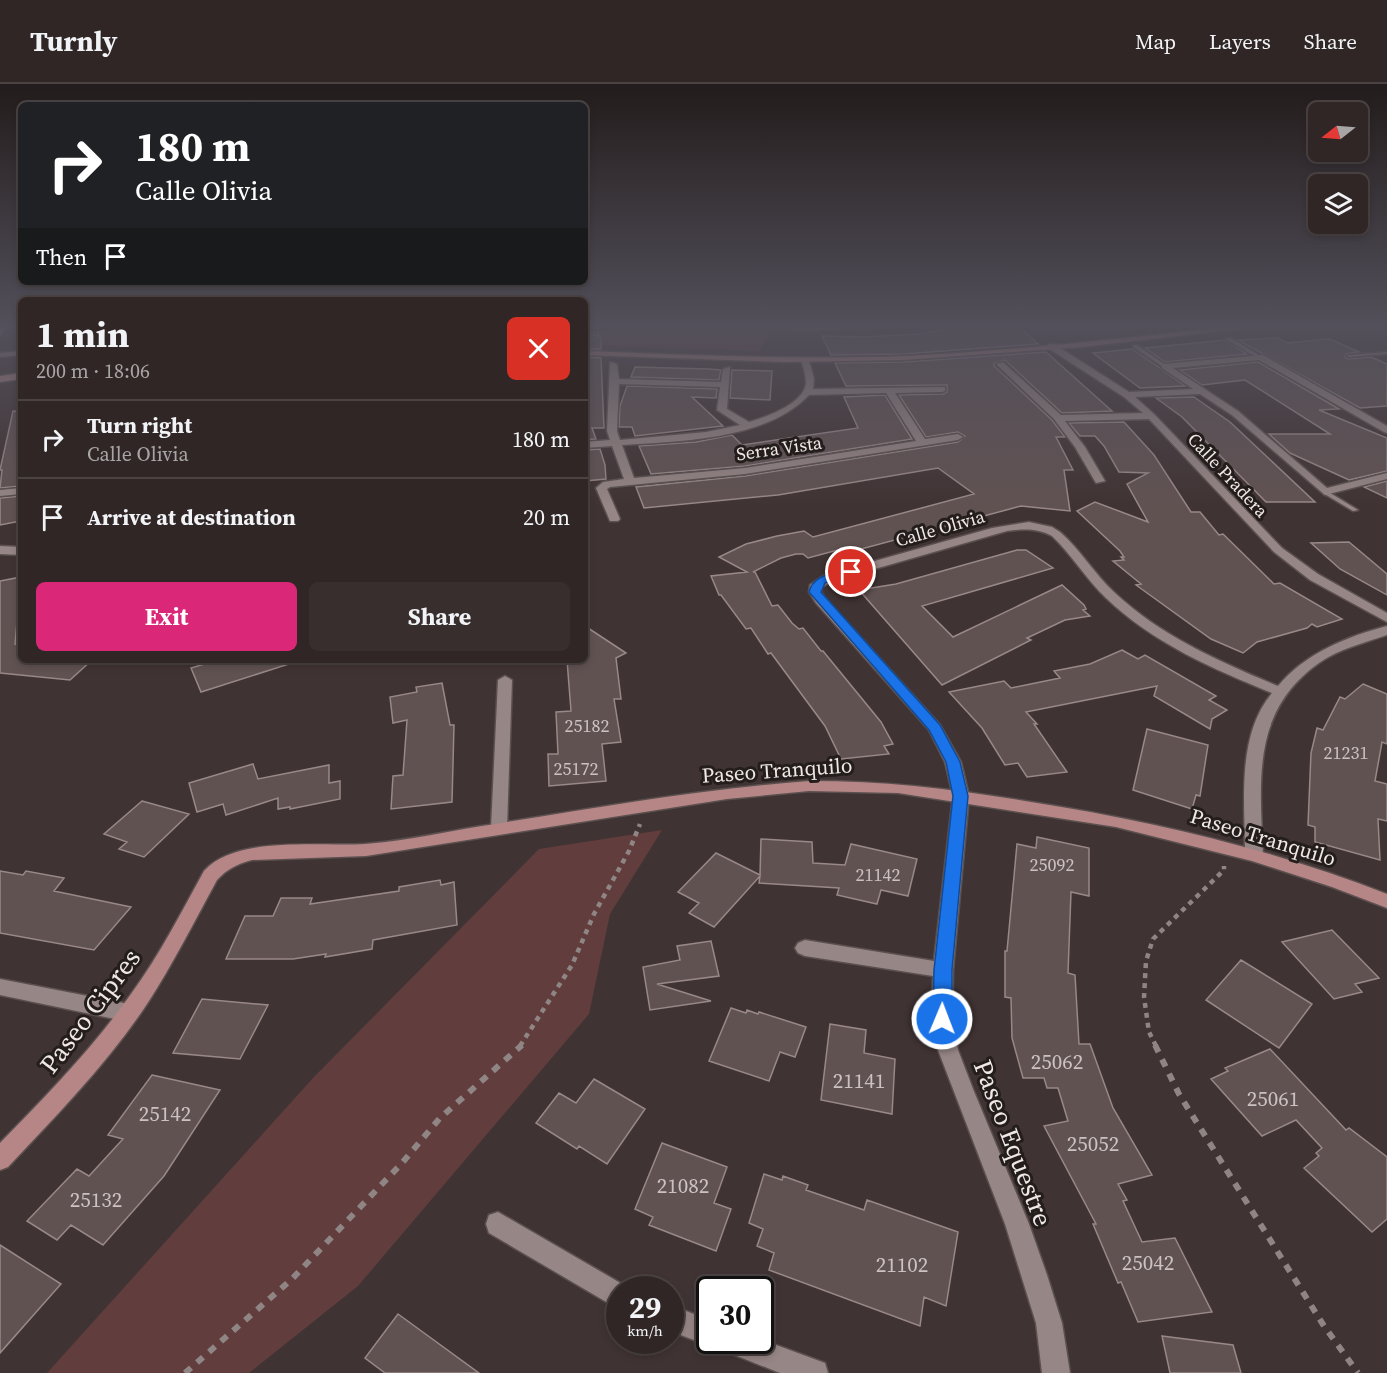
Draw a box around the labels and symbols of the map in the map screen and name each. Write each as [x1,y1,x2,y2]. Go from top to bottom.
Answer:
north arrow [1308,102,1368,162]
street label: Calle Pradera [1182,427,1274,523]
street label: Serra Vista [735,430,824,466]
street label: Calle Olivia [893,503,988,553]
pin [825,546,876,597]
house number: 25182 [565,713,610,738]
house number: 21231 [1324,740,1369,765]
street label: Paseo Tranquilo [701,750,853,790]
house number: 25172 [554,756,599,781]
street label: Paseo Tranquilo [1187,801,1339,873]
house number: 25092 [1030,852,1075,877]
house number: 21142 [856,862,901,887]
street label: Paseo Cipres [31,941,149,1081]
position arrow [910,987,974,1051]
house number: 25062 [1031,1047,1083,1076]
street label: Paseo Equestre [965,1055,1061,1231]
house number: 21141 [833,1066,885,1095]
house number: 25061 [1247,1084,1299,1113]
house number: 25142 [139,1099,191,1128]
house number: 25052 [1067,1129,1119,1158]
house number: 21082 [657,1171,709,1200]
house number: 25132 [70,1185,122,1214]
house number: 25042 [1122,1248,1174,1277]
house number: 21102 [876,1250,928,1279]
speed limit sign: 30 [696,1276,774,1354]

